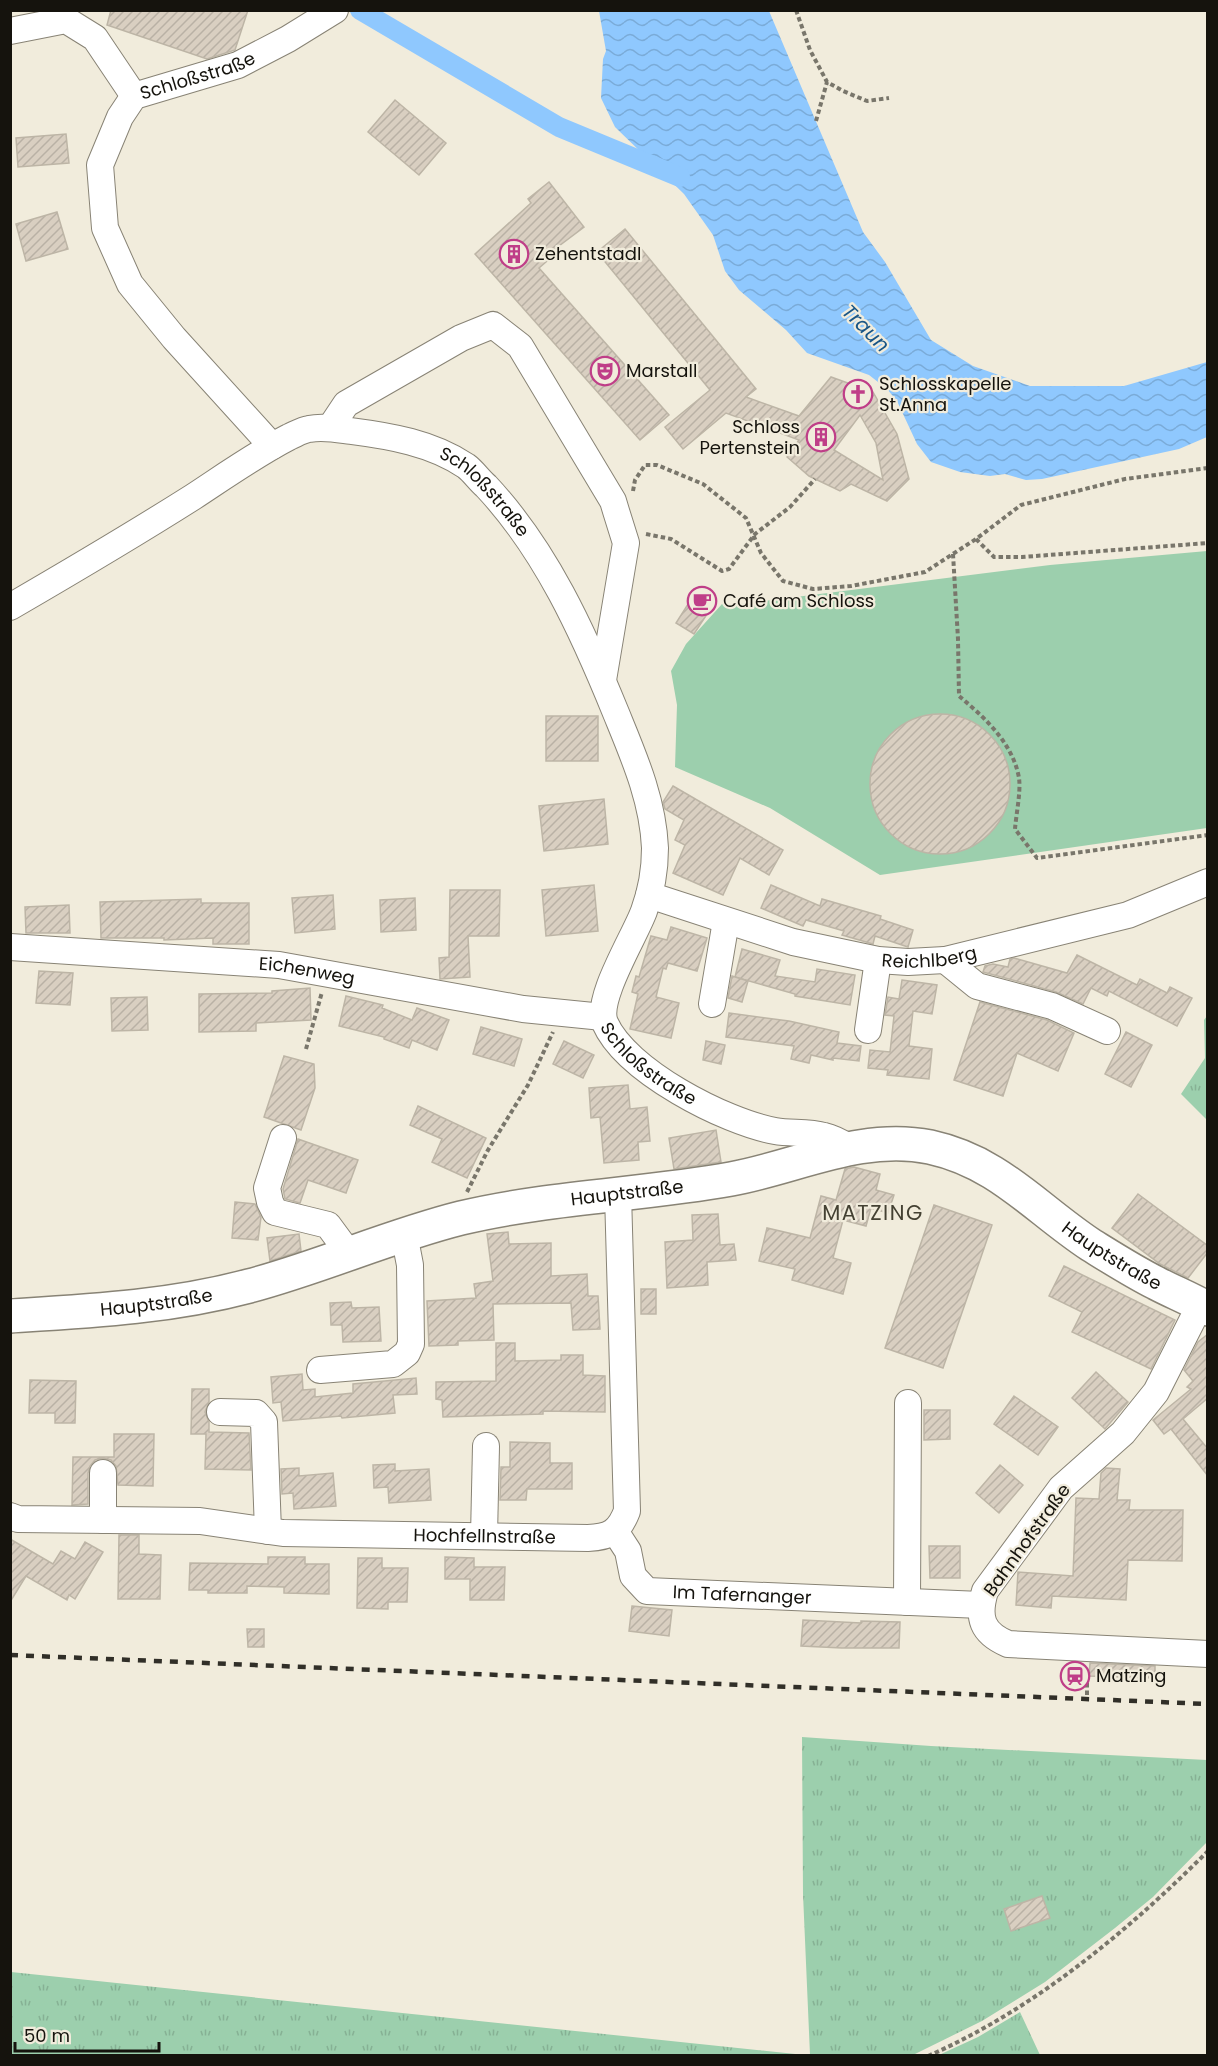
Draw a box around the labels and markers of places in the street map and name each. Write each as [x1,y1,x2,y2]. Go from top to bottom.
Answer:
building icon: Zehentstadl [498,238,530,270]
place label: Zehentstadl [535,241,641,266]
theatre icon: Marstall [589,355,621,387]
place label: Marstall [626,358,697,383]
place label: Schlosskapelle St.Anna [879,371,1012,417]
church icon: Schlosskapelle St.Anna [842,378,874,410]
place label: Schloss Pertenstein [699,414,800,460]
building icon: Schloss Pertenstein [805,421,837,453]
cafe icon: Café am Schloss [686,585,718,617]
place label: Café am Schloss [723,588,874,613]
station icon: Matzing [1059,1660,1091,1692]
place label: Matzing [1096,1663,1167,1688]

